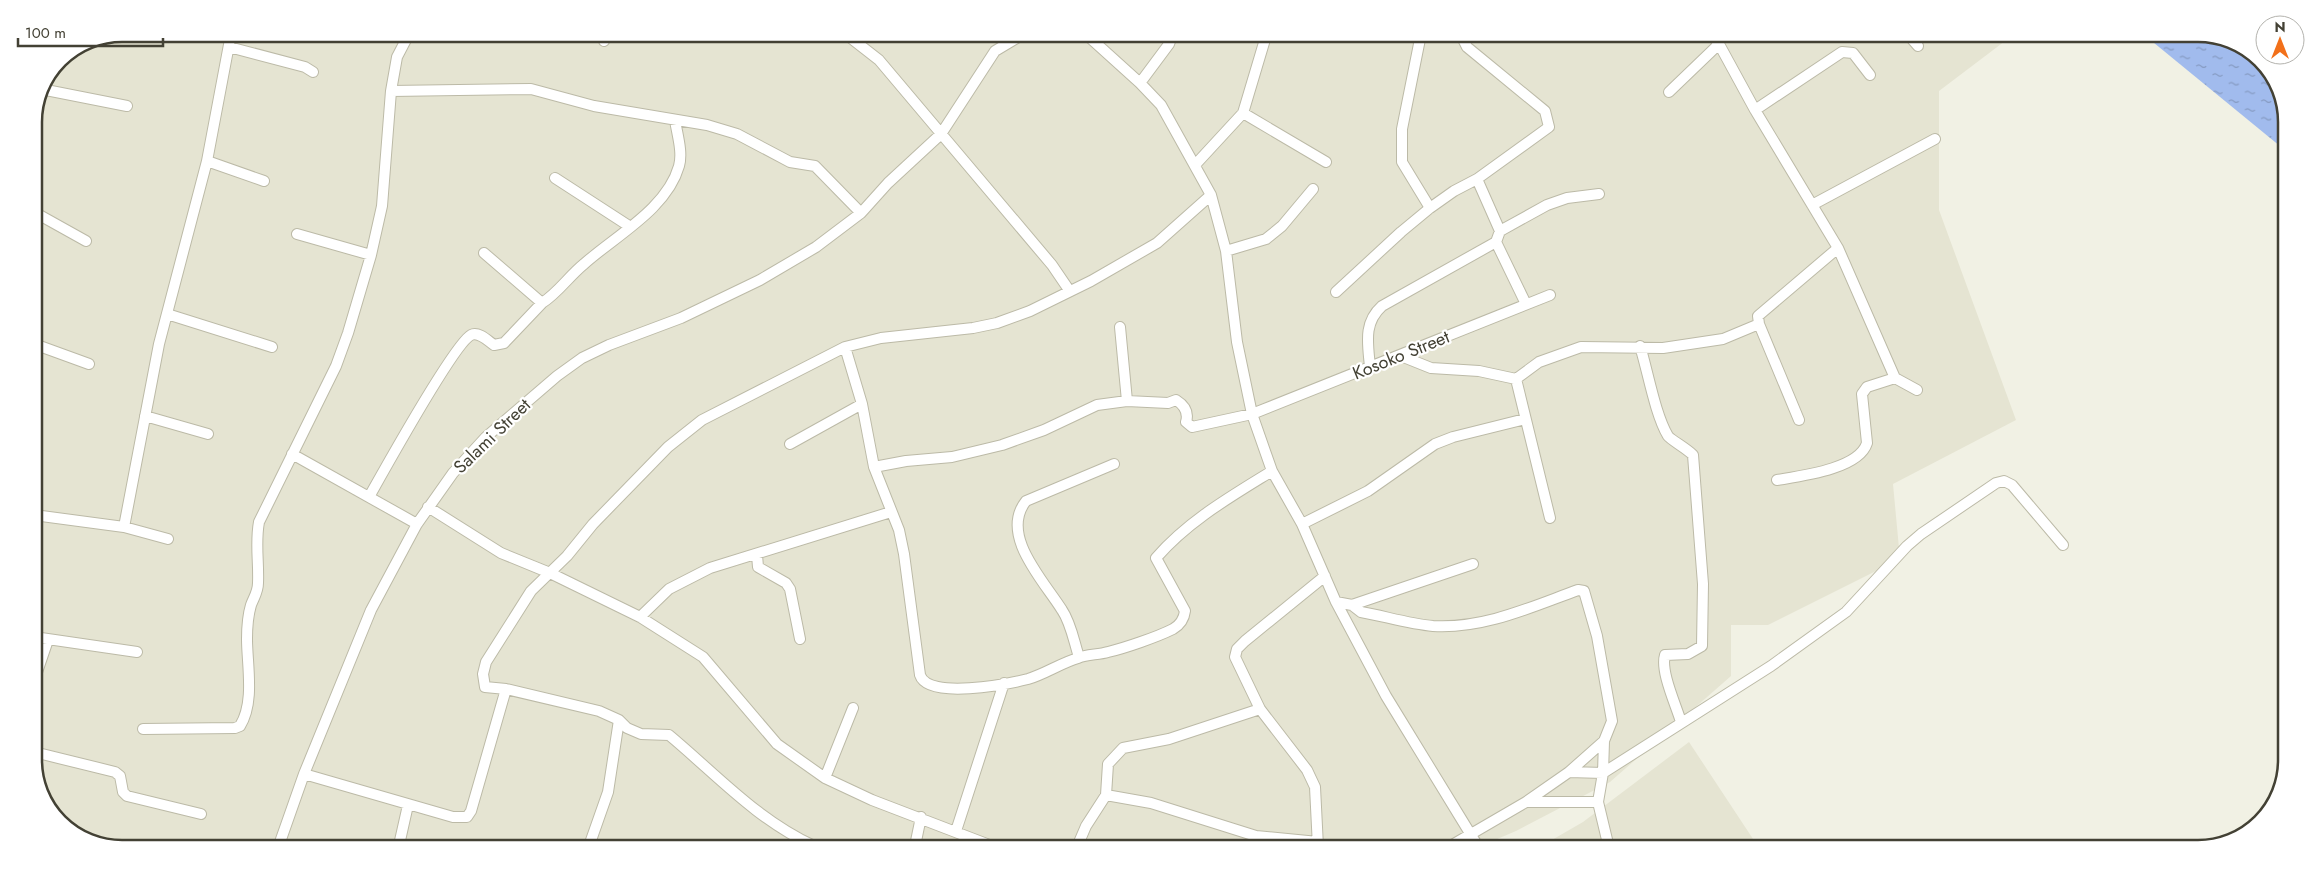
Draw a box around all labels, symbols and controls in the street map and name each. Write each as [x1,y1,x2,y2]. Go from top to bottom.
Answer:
scale bar [18,15,162,47]
north arrow [2255,15,2305,65]
text: N [2274,17,2286,37]
text: 100 m [25,22,66,44]
street label: Kosoko Street [1349,324,1454,386]
street label: Salami Street [448,392,537,480]

